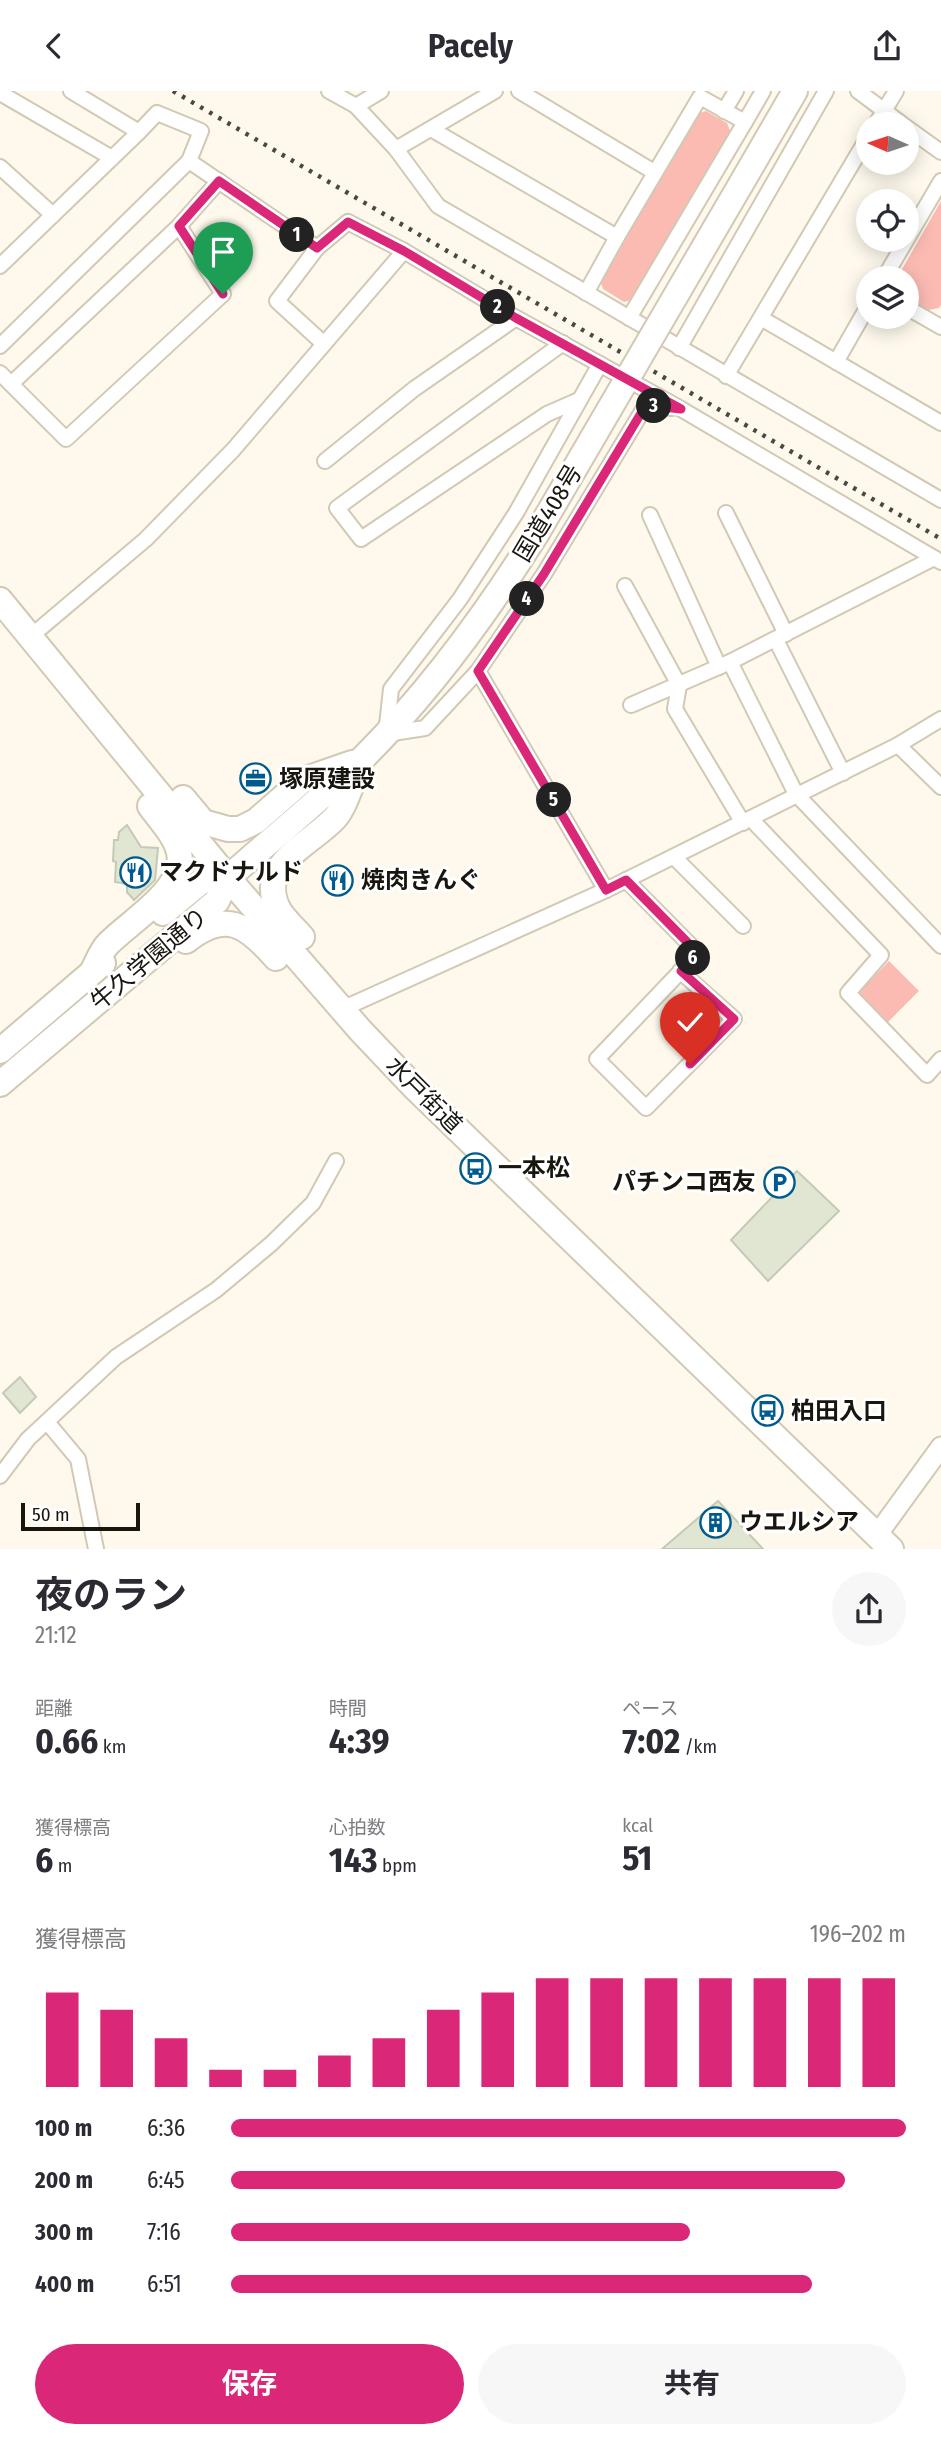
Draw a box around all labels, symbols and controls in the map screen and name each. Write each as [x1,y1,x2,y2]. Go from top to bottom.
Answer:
icon: back [35,27,73,65]
text: Pacely [428,27,513,65]
icon: share [868,27,906,65]
north arrow [856,112,919,175]
map controls [856,112,919,329]
button: locate [856,189,919,252]
pin: 1 [280,218,314,253]
pin [193,222,253,294]
text: 1 [292,223,301,246]
icon: arrive [204,233,242,271]
button: layers [856,266,919,329]
pin: 2 [480,289,516,325]
text: 2 [493,295,502,318]
pin: 3 [636,389,672,423]
text: 3 [649,394,658,417]
street label: 国道408号 [508,459,588,567]
pin: 4 [510,581,544,617]
text: 4 [522,587,531,610]
office icon: 塚原建設 [239,762,273,796]
place label: 塚原建設 [279,765,375,793]
pin: 5 [536,783,572,817]
text: 5 [549,788,558,811]
restaurant icon: マクドナルド [119,855,153,889]
place label: マクドナルド [159,858,303,886]
restaurant icon: 焼肉きんぐ [321,863,355,897]
place label: 焼肉きんぐ [361,866,481,894]
street label: 牛久学園通り [85,902,213,1016]
pin: 6 [676,941,710,975]
text: 6 [688,946,697,969]
pin [660,992,720,1064]
icon: check [671,1003,709,1041]
street label: 水戸街道 [380,1051,468,1139]
bus stop icon: 一本松 [458,1151,492,1185]
place label: 一本松 [498,1154,570,1182]
parking icon: パチンコ西友 [762,1165,796,1199]
place label: パチンコ西友 [612,1168,756,1196]
bus stop icon: 柏田入口 [751,1394,785,1428]
place label: 柏田入口 [791,1397,887,1425]
scale bar [21,1500,140,1532]
text: 50 m [32,1503,70,1526]
building icon: ウエルシア [699,1505,733,1539]
place label: ウエルシア [739,1508,859,1536]
text: 夜のラン [35,1572,187,1618]
button: share [832,1572,906,1646]
text: 21:12 [35,1621,77,1649]
text: 距離 [35,1697,73,1720]
text: 時間 [329,1697,367,1720]
text: ペース [622,1697,678,1720]
text: 0.66 [35,1720,98,1762]
text: 4:39 [329,1720,390,1762]
text: 7:02 [622,1720,680,1762]
text: km [98,1735,126,1758]
text: /km [680,1735,717,1758]
text: kcal [622,1814,653,1837]
text: 獲得標高 [35,1816,111,1839]
text: 心拍数 [329,1816,386,1839]
text: 51 [622,1837,652,1879]
text: 6 [35,1839,53,1881]
text: 143 [329,1839,378,1881]
text: m [53,1854,72,1877]
text: bpm [378,1854,417,1877]
text: 196–202 m [810,1920,906,1948]
text: 獲得標高 [35,1925,127,1953]
text: 100 m [35,2114,92,2142]
text: 6:36 [147,2114,185,2142]
text: 200 m [35,2166,93,2194]
text: 6:45 [147,2166,185,2194]
text: 300 m [35,2218,93,2246]
text: 7:16 [147,2218,181,2246]
text: 400 m [35,2270,94,2298]
text: 6:51 [147,2270,182,2298]
button: 保存 [35,2344,464,2424]
button: 共有 [478,2344,906,2424]

